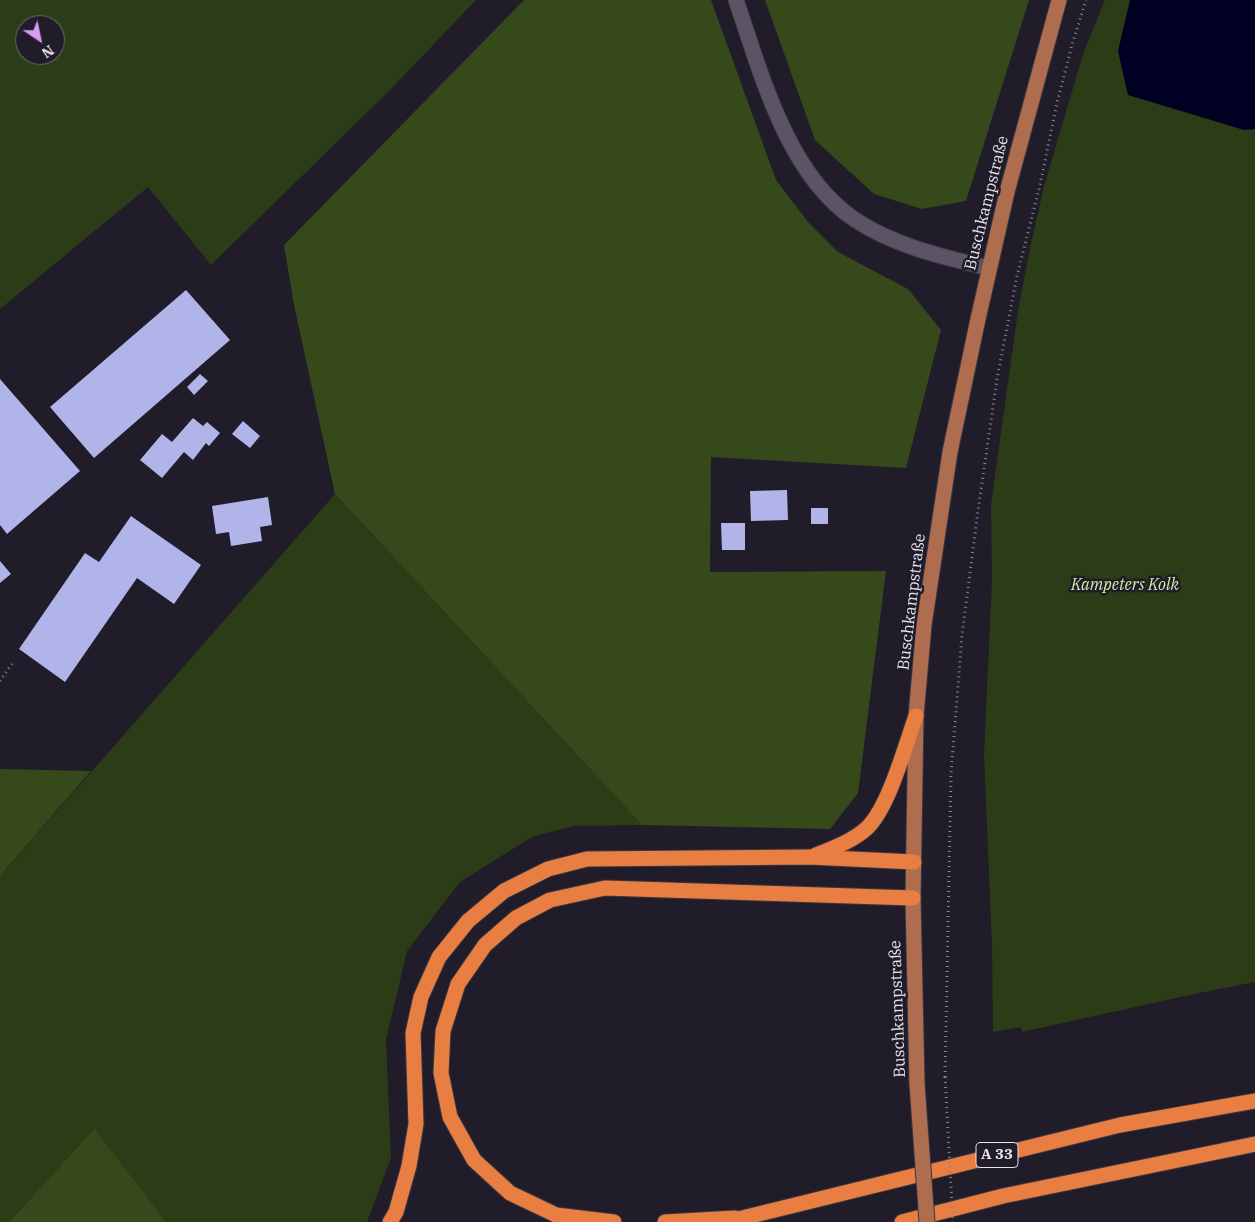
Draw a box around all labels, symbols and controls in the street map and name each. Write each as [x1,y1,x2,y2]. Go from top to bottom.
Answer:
north arrow [15,15,65,65]
text: N [38,41,57,62]
street label: Buschkampstraße [961,134,1013,272]
street label: Buschkampstraße [894,533,930,671]
park label: Kampeters Kolk [1071,575,1179,595]
street label: Buschkampstraße [886,940,910,1078]
road number: A 33 [976,1142,1018,1168]

